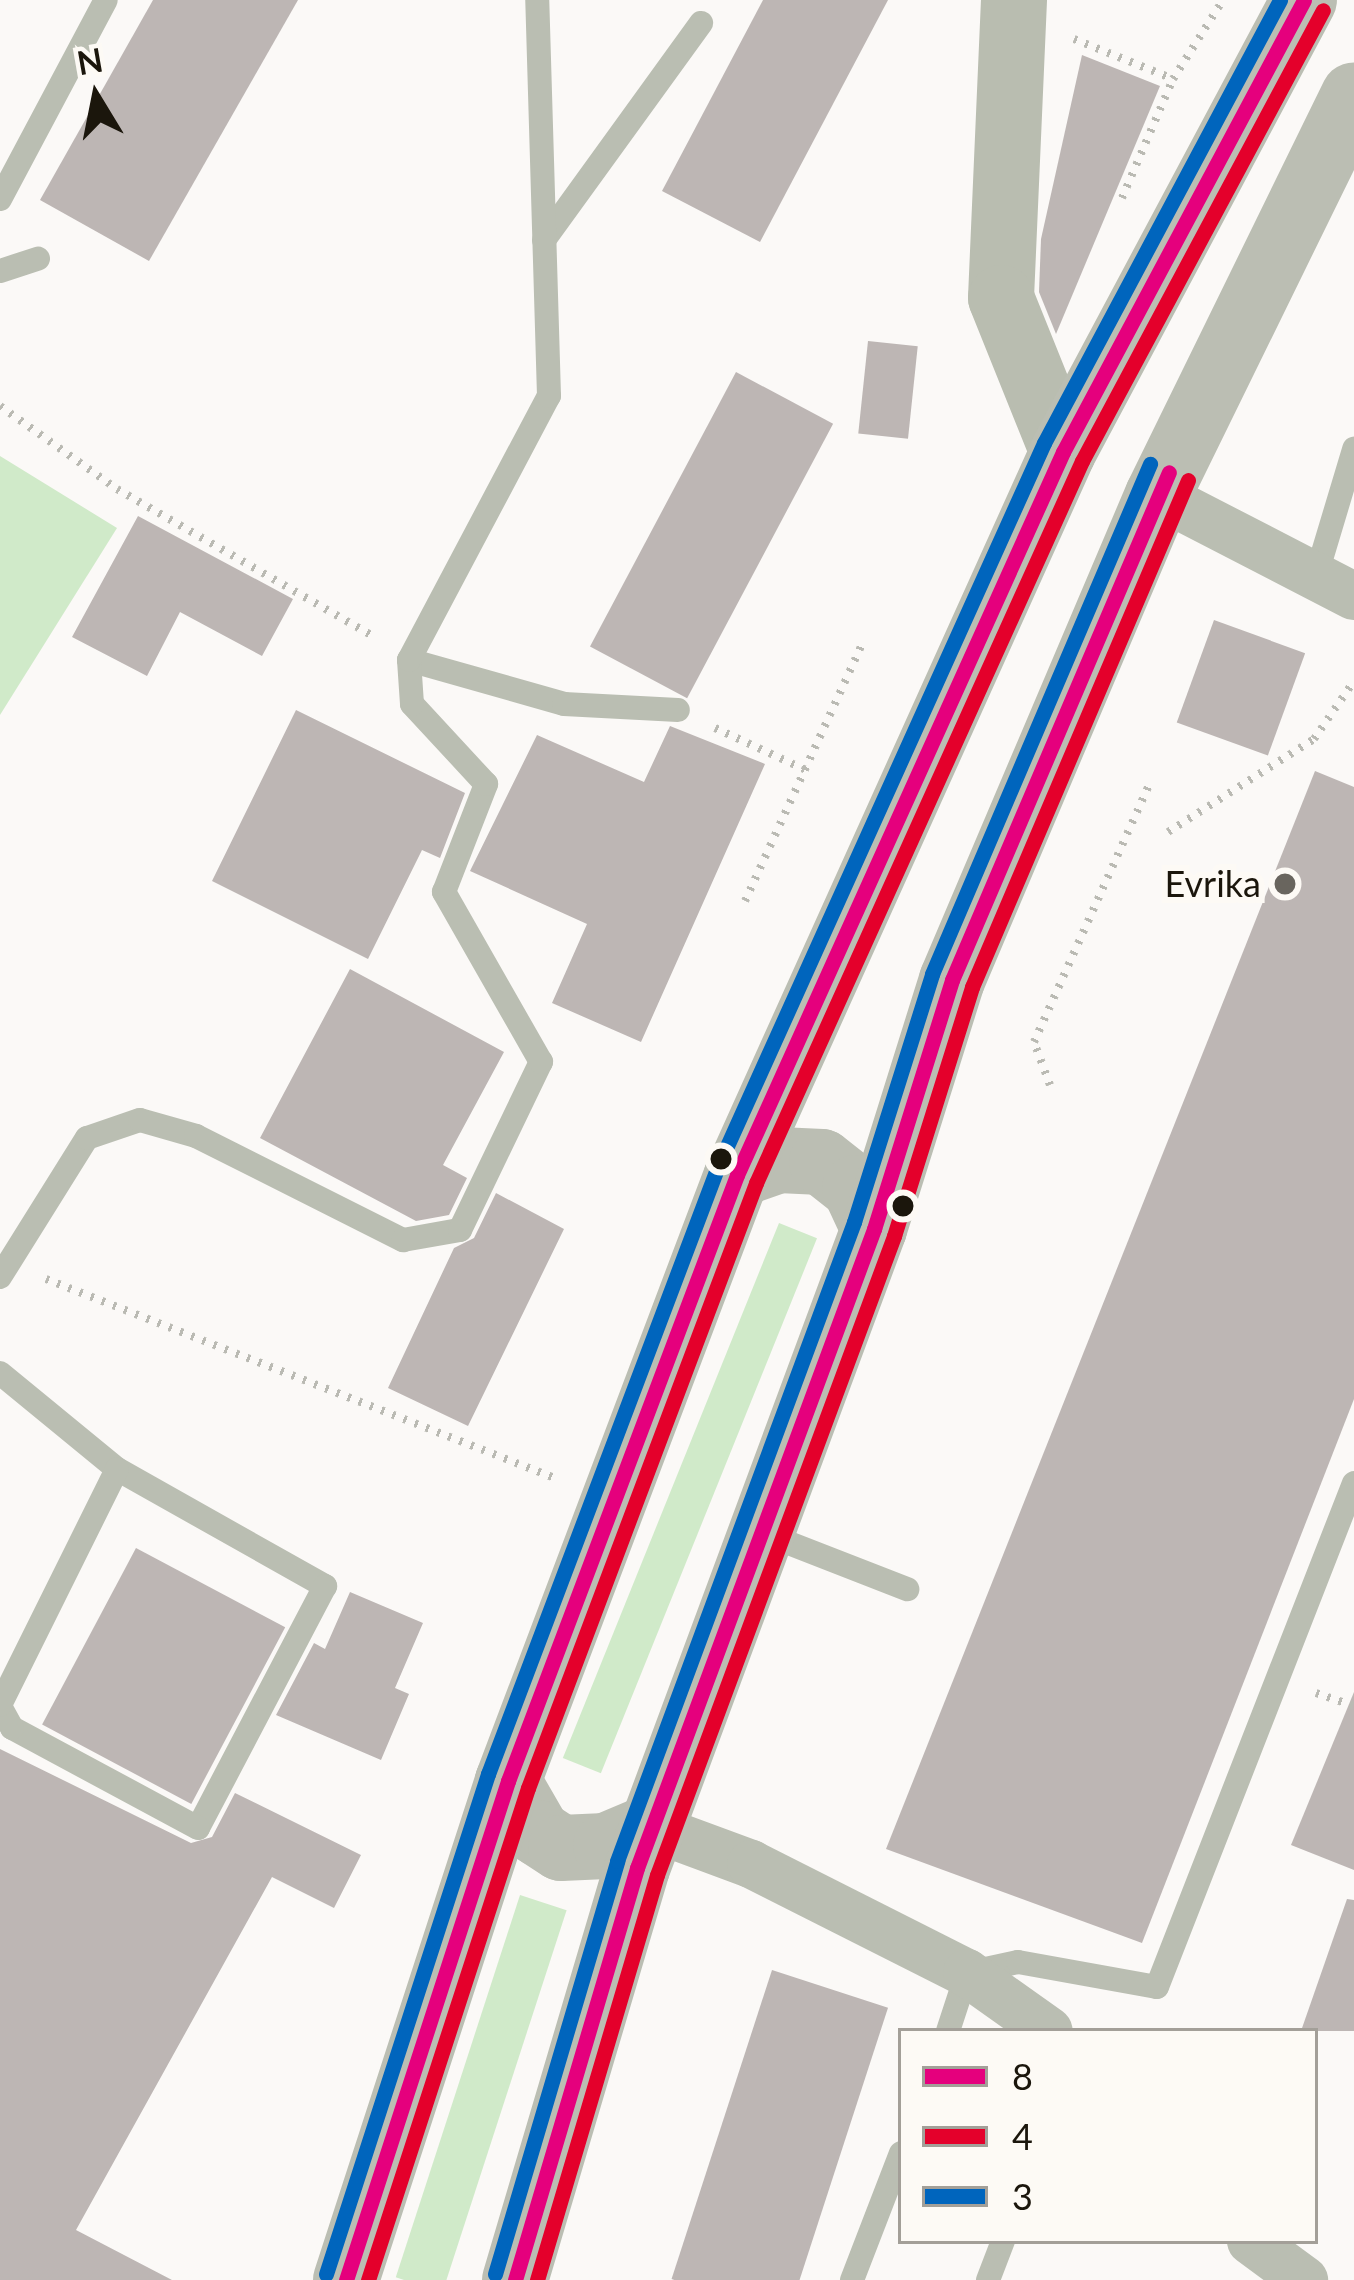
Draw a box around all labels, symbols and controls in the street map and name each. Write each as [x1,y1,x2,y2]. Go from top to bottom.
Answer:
north arrow [36,36,156,156]
text: N [74,39,106,82]
place label: Evrika [1165,862,1261,906]
marker: Evrika [1272,871,1298,897]
unlabelled marker [710,1148,732,1170]
unlabelled marker [892,1195,914,1217]
legend [898,2028,1318,2244]
text: 8 [1012,2054,1033,2098]
text: 4 [1012,2114,1033,2158]
text: 3 [1012,2174,1033,2218]

